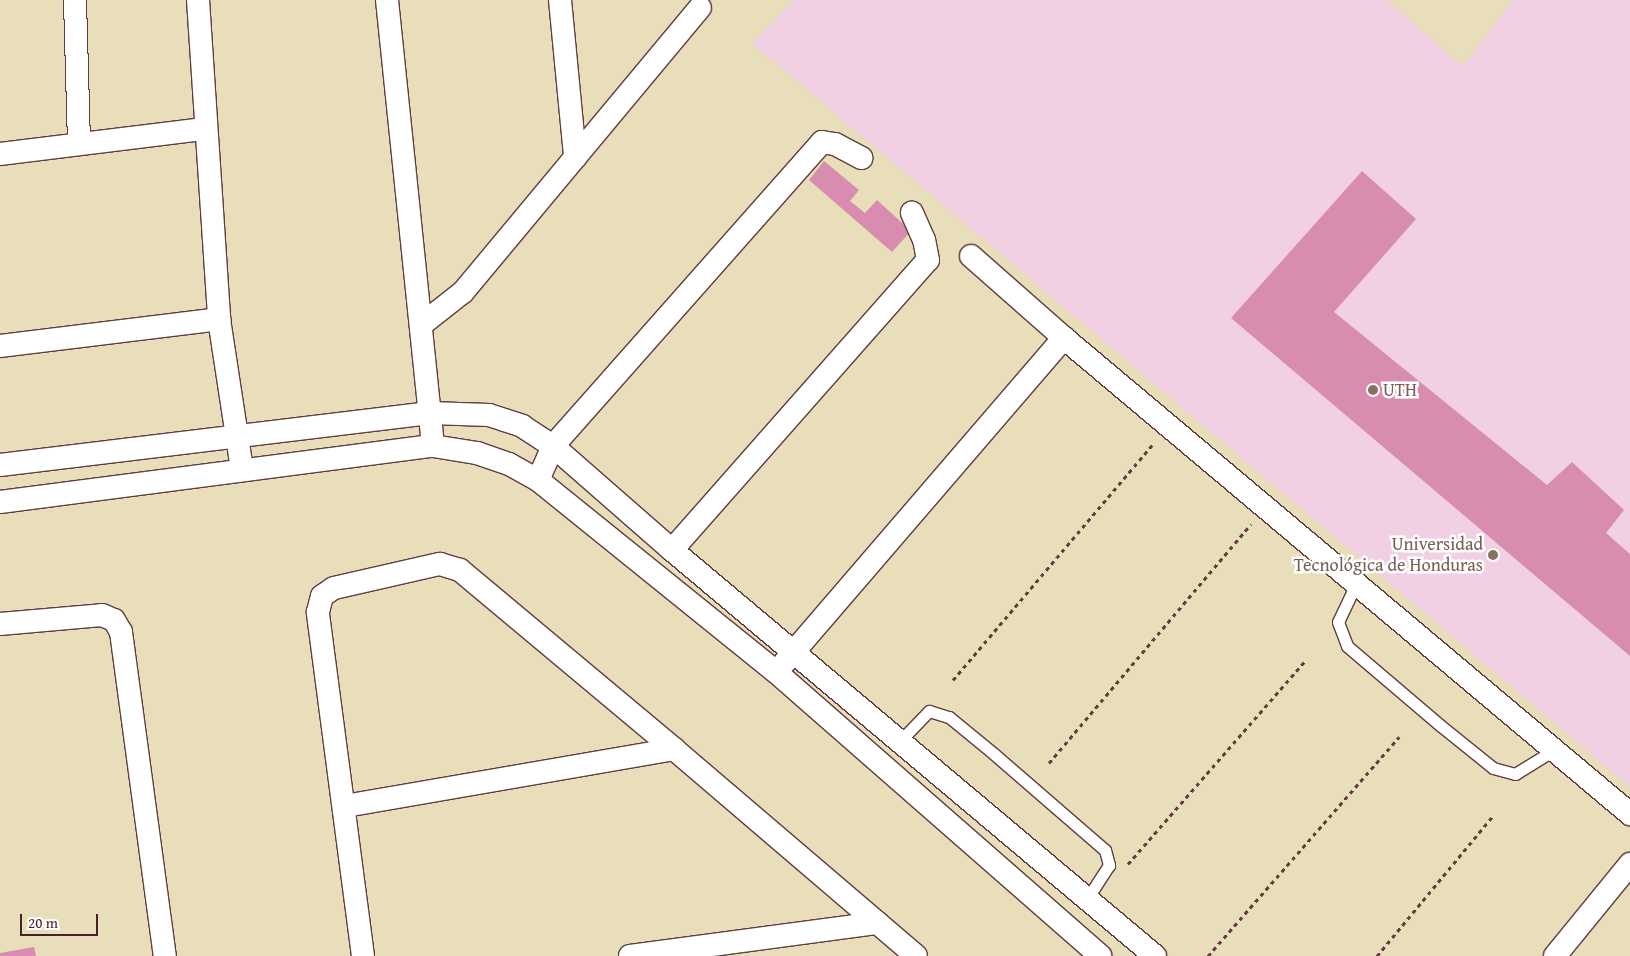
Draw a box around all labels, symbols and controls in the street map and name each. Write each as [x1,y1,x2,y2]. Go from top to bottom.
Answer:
place label: UTH [1383,379,1417,401]
marker: UTH [1367,384,1379,396]
place label: Universidad Tecnológica de Honduras [1294,534,1483,576]
marker: Universidad Tecnológica de Honduras [1487,549,1499,561]
scale bar [22,904,100,936]
text: 20 m [28,912,58,933]

